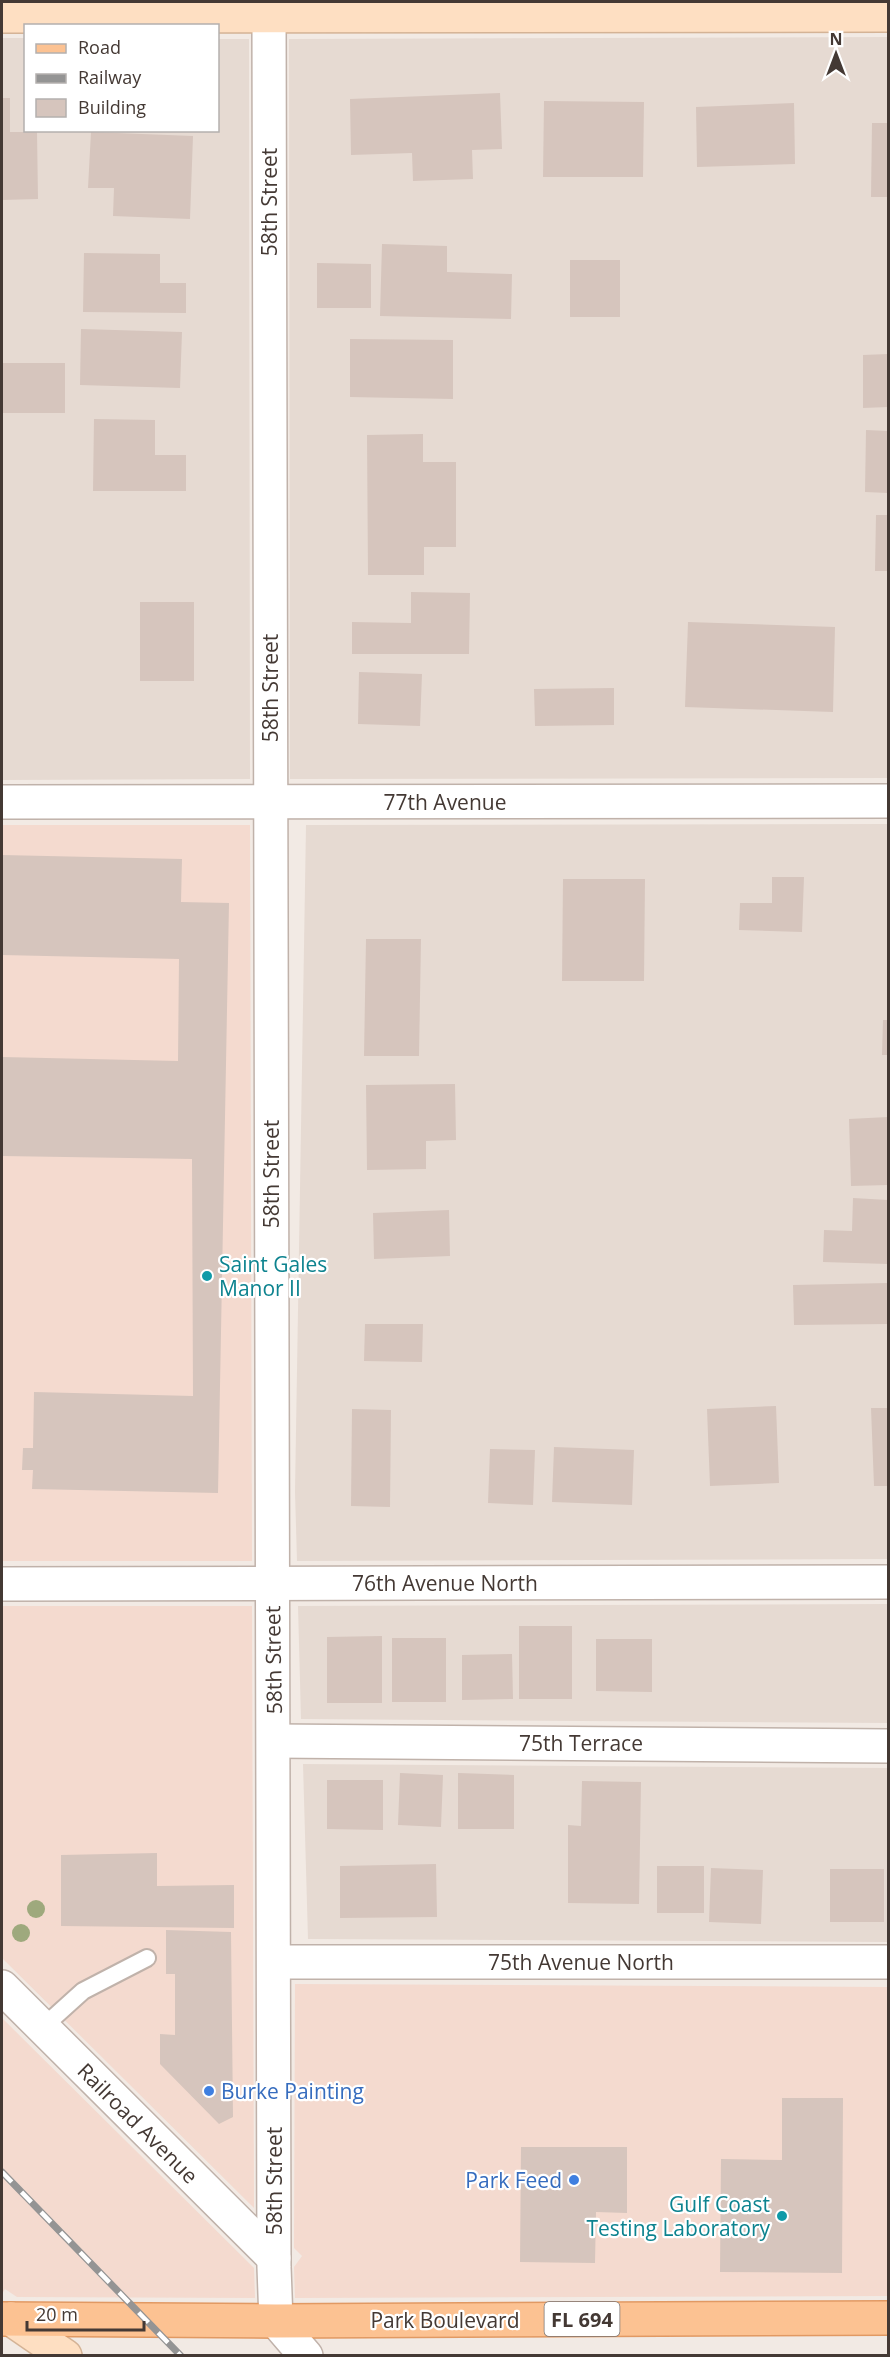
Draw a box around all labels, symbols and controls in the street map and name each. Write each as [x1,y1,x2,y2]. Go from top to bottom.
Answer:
legend [24,24,219,132]
north arrow [806,24,866,84]
text: N [829,28,843,50]
text: Road [78,35,121,59]
text: Railway [78,65,142,89]
text: Building [78,95,146,119]
street label: 58th Street [255,148,283,256]
street label: 58th Street [256,634,284,742]
street label: 77th Avenue [384,788,506,816]
street label: 58th Street [257,1120,285,1228]
place label: Saint Gales Manor II [219,1250,327,1302]
marker: Saint Gales Manor II [200,1269,214,1283]
street label: 76th Avenue North [352,1569,538,1597]
street label: 58th Street [258,1606,288,1714]
street label: 75th Terrace [519,1729,643,1757]
street label: 75th Avenue North [488,1948,674,1976]
street label: Railroad Avenue [72,2057,204,2189]
place label: Burke Painting [221,2077,364,2105]
marker: Burke Painting [202,2084,216,2098]
street label: 58th Street [260,2127,288,2235]
place label: Park Feed [465,2166,562,2194]
marker: Park Feed [567,2173,581,2187]
place label: Gulf Coast Testing Laboratory [587,2190,770,2242]
marker: Gulf Coast Testing Laboratory [775,2209,789,2223]
scale bar [27,2294,144,2332]
text: 20 m [36,2302,78,2326]
road number: FL 694 [544,2302,620,2336]
street label: Park Boulevard [370,2306,520,2334]

